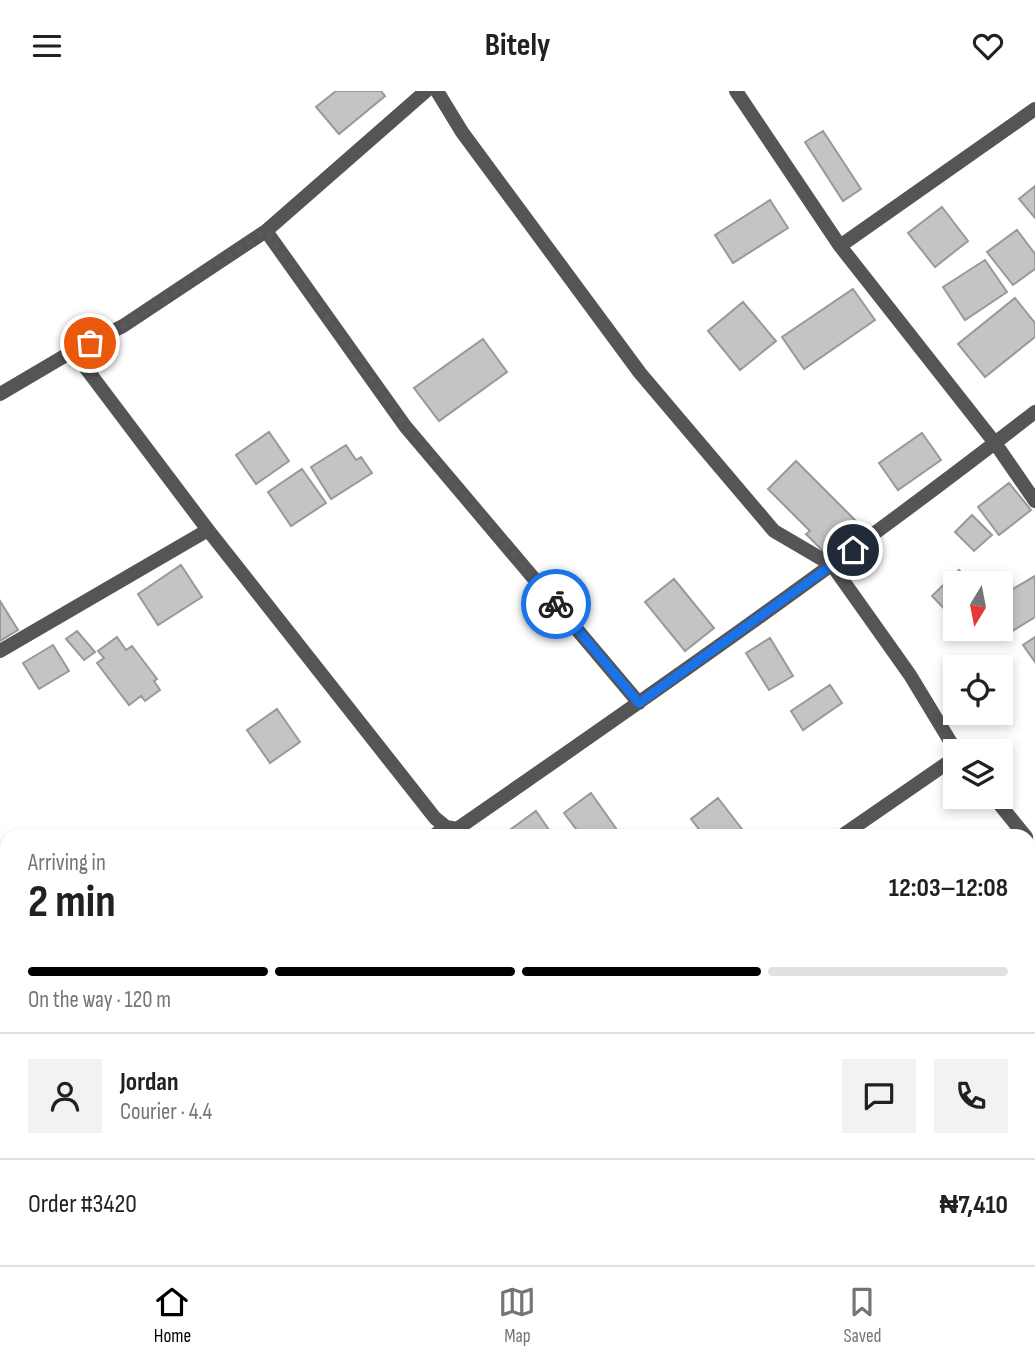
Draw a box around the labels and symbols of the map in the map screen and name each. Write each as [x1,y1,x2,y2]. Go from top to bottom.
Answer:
pin [60,313,120,373]
pin [823,520,883,580]
courier [521,569,591,639]
north arrow [943,571,1013,641]

